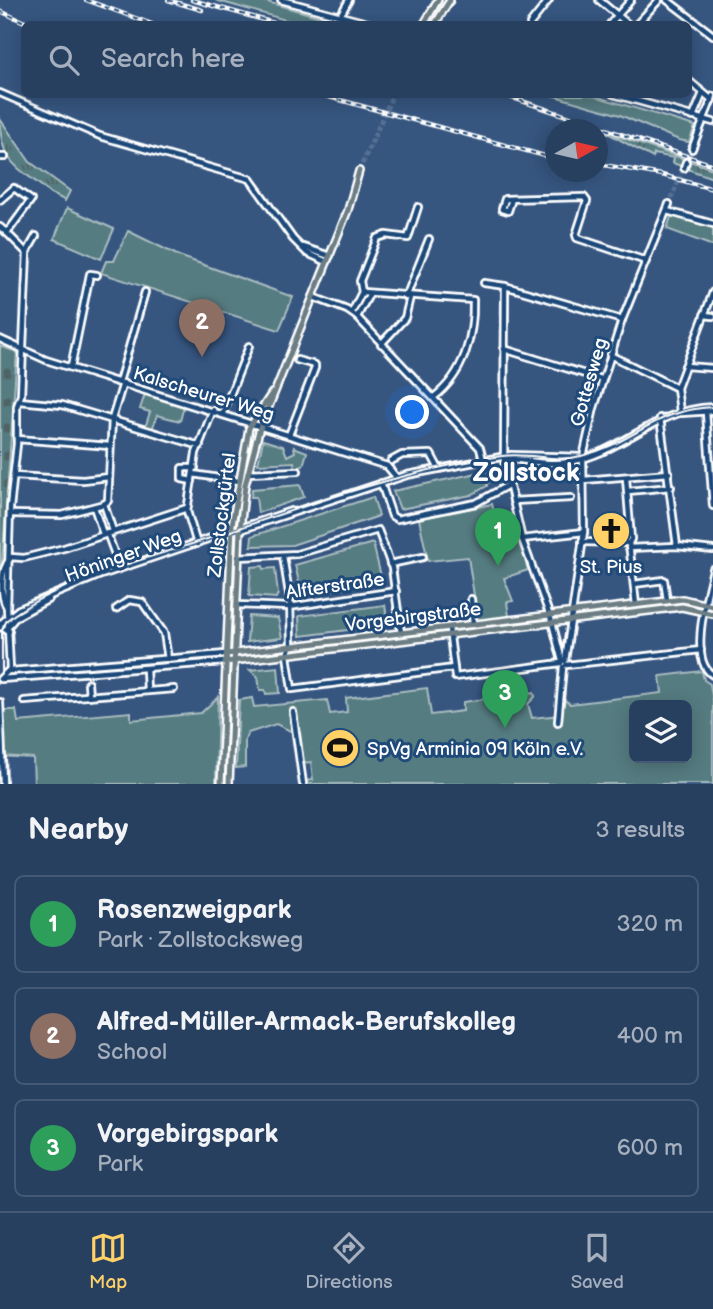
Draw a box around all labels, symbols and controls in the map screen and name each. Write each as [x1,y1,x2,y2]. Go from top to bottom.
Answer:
search box [21,21,692,98]
icon: search [45,41,83,79]
text: Search here [101,44,245,75]
north arrow [545,119,608,182]
pin: 2 [179,299,225,357]
street label: Gottesweg [566,335,613,429]
street label: Kalscheurer Weg [130,362,277,427]
your location [395,395,429,429]
street label: Zollstockgürtel [203,452,242,580]
district label: Zollstock [472,458,580,489]
pin: 1 [475,508,521,566]
church icon: St. Pius [590,510,632,552]
street label: Höninger Weg [62,525,185,588]
place label: St. Pius [580,556,642,579]
street label: Alfterstraße [284,568,386,605]
street label: Vorgebirgstraße [344,598,482,637]
pin: 3 [482,670,528,728]
map controls [629,700,692,763]
button: layers [629,700,692,763]
sports icon: SpVg Arminia 09 Köln e.V. [319,727,361,769]
place label: SpVg Arminia 09 Köln e.V. [367,738,583,761]
text: Nearby [28,812,128,848]
text: 3 results [596,816,685,844]
text: Rosenzweigpark [97,895,291,926]
text: 1 [48,910,58,938]
text: 320 m [617,910,683,938]
text: Park · Zollstocksweg [97,926,303,954]
text: Alfred-Müller-Armack-Berufskolleg [97,1007,516,1038]
text: 2 [46,1022,60,1050]
text: 400 m [617,1022,683,1050]
text: School [97,1038,167,1066]
text: Vorgebirgspark [97,1119,278,1150]
text: 3 [46,1134,60,1162]
text: 600 m [617,1134,683,1162]
text: Park [97,1150,143,1178]
tab: Map [89,1229,127,1294]
tab: Directions [305,1229,393,1294]
tab: Saved [571,1229,624,1294]

